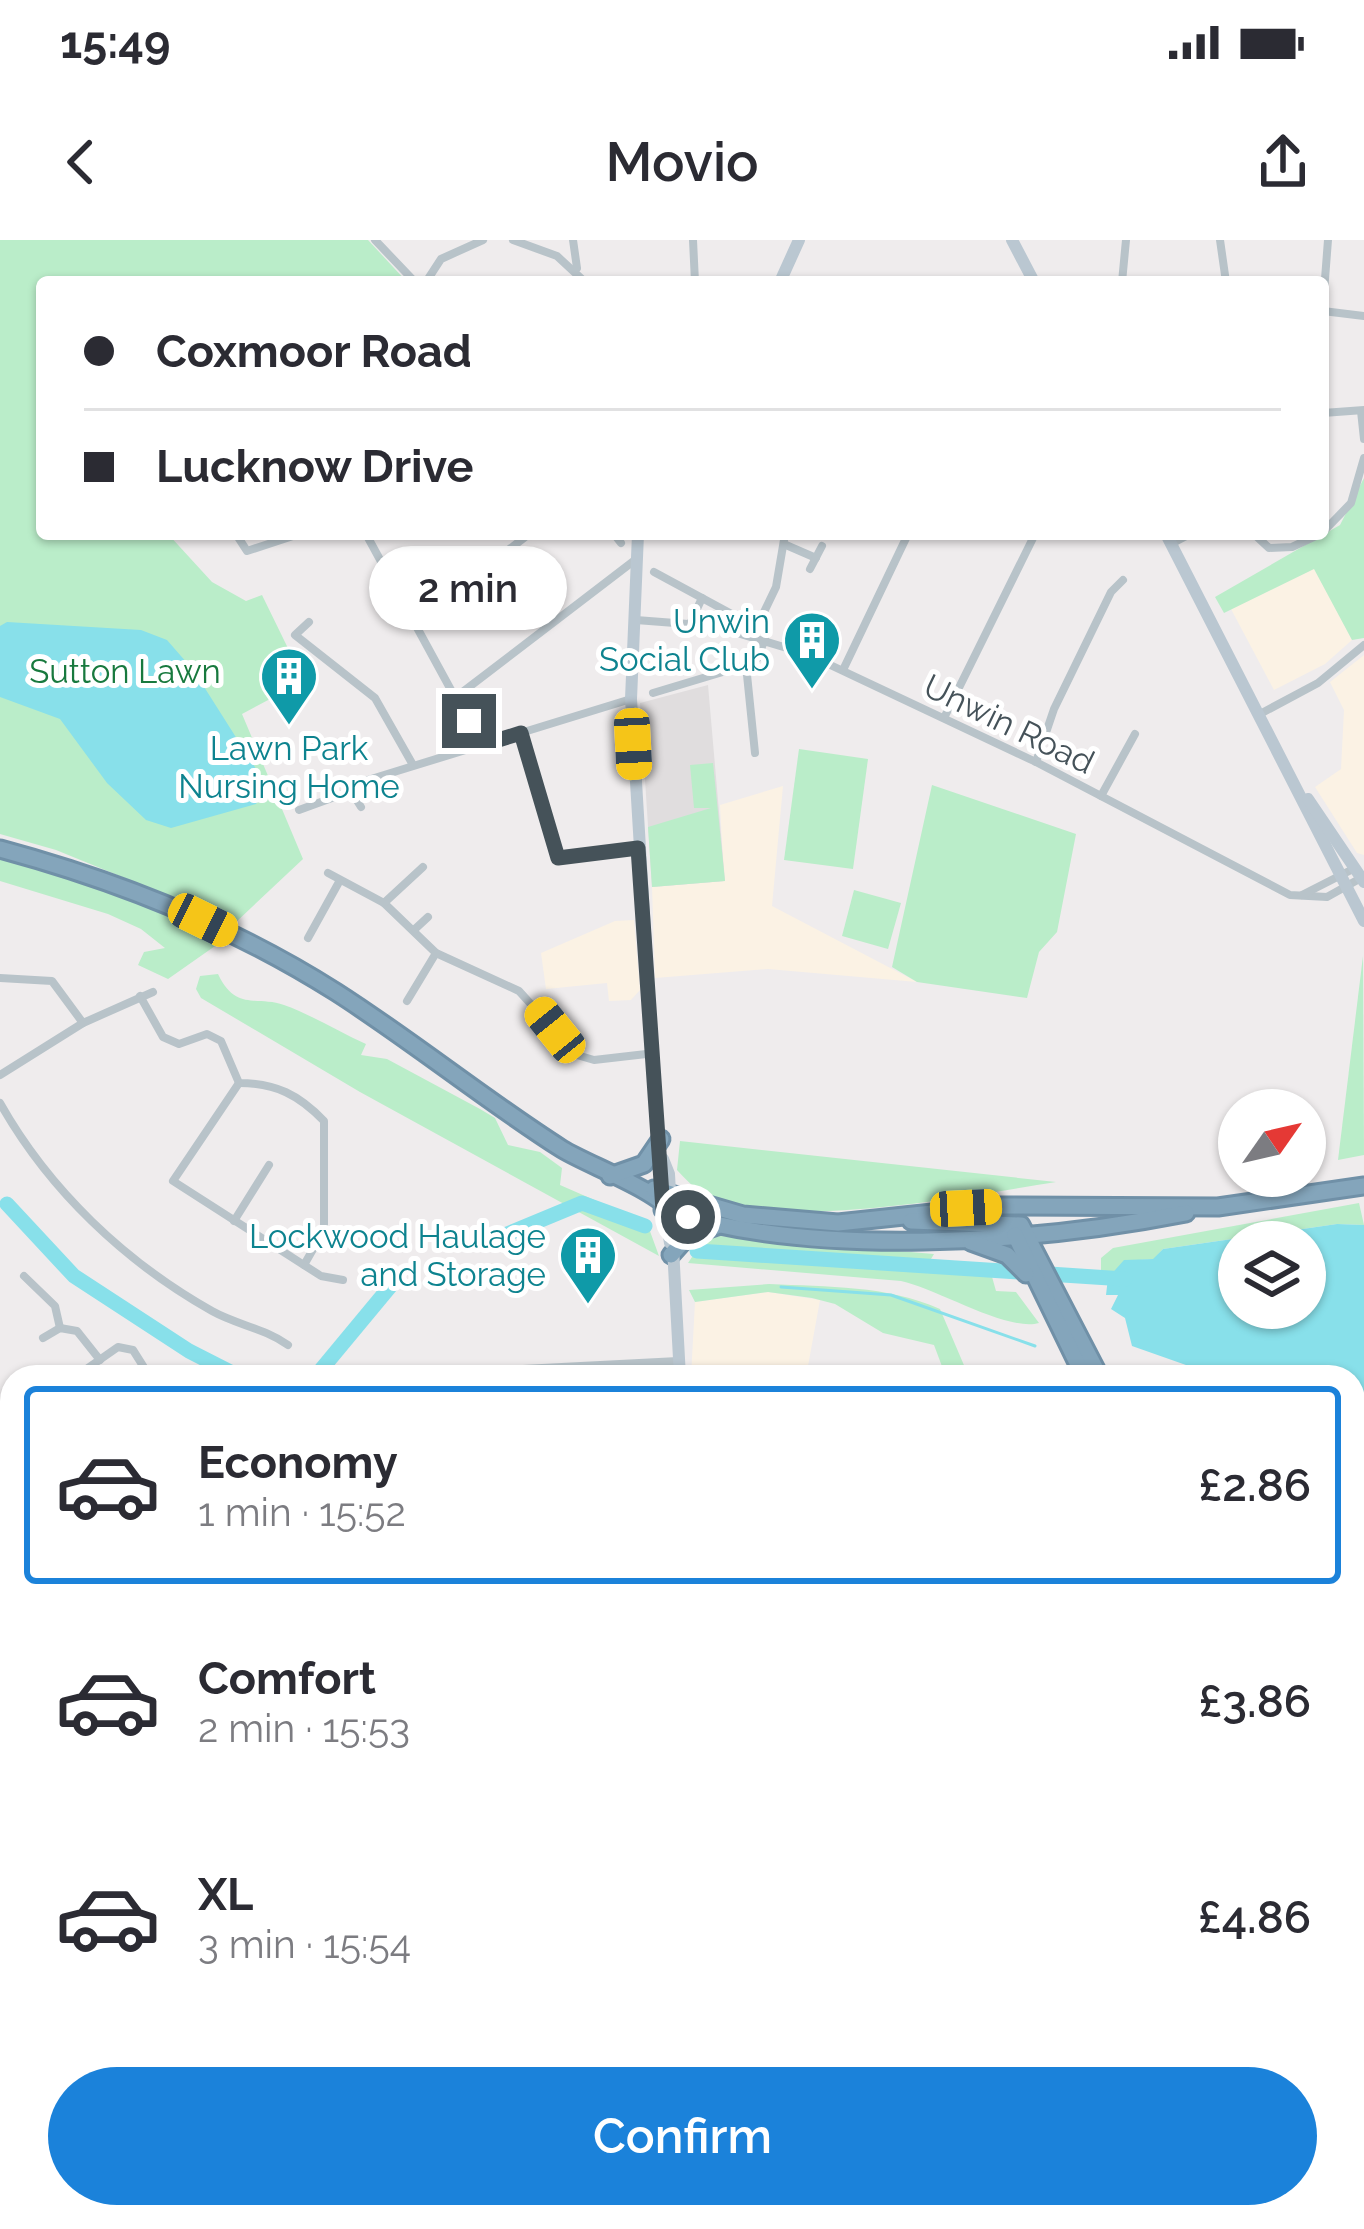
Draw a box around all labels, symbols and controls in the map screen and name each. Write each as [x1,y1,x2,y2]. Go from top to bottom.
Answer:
text: 15:49 [60,16,170,69]
icon: back [48,129,114,195]
icon: share [1250,129,1316,195]
text: Movio [606,130,758,194]
text: Coxmoor Road [156,325,472,378]
text: Lucknow Drive [156,440,473,493]
callout: 2 min [370,547,568,631]
text: 2 min [418,565,518,611]
place label: Unwin Social Club [599,602,770,679]
building icon: Unwin Social Club [781,609,843,691]
building icon: Lawn Park Nursing Home [258,645,320,727]
park label: Sutton Lawn [29,652,221,691]
street label: Unwin Road [918,666,1100,782]
route end [442,694,496,748]
car [613,707,653,781]
place label: Lawn Park Nursing Home [178,729,400,806]
car [163,888,243,952]
car [518,991,592,1069]
north arrow [1218,1089,1326,1197]
map controls [1218,1089,1326,1329]
car [929,1188,1003,1228]
route start [661,1190,715,1244]
place label: Lockwood Haulage and Storage [249,1217,546,1294]
button: layers [1218,1221,1326,1329]
building icon: Lockwood Haulage and Storage [557,1224,619,1306]
icon: car [54,1431,162,1539]
text: Economy [198,1436,398,1489]
text: £2.86 [1199,1459,1311,1512]
text: 1 min · 15:52 [198,1489,406,1535]
icon: car [54,1647,162,1755]
text: Comfort [198,1652,376,1705]
text: £3.86 [1199,1675,1311,1728]
text: 2 min · 15:53 [198,1705,410,1751]
icon: car [54,1863,162,1971]
text: XL [198,1868,253,1921]
text: £4.86 [1198,1891,1311,1944]
text: 3 min · 15:54 [198,1921,411,1967]
button: Confirm [48,2067,1317,2205]

